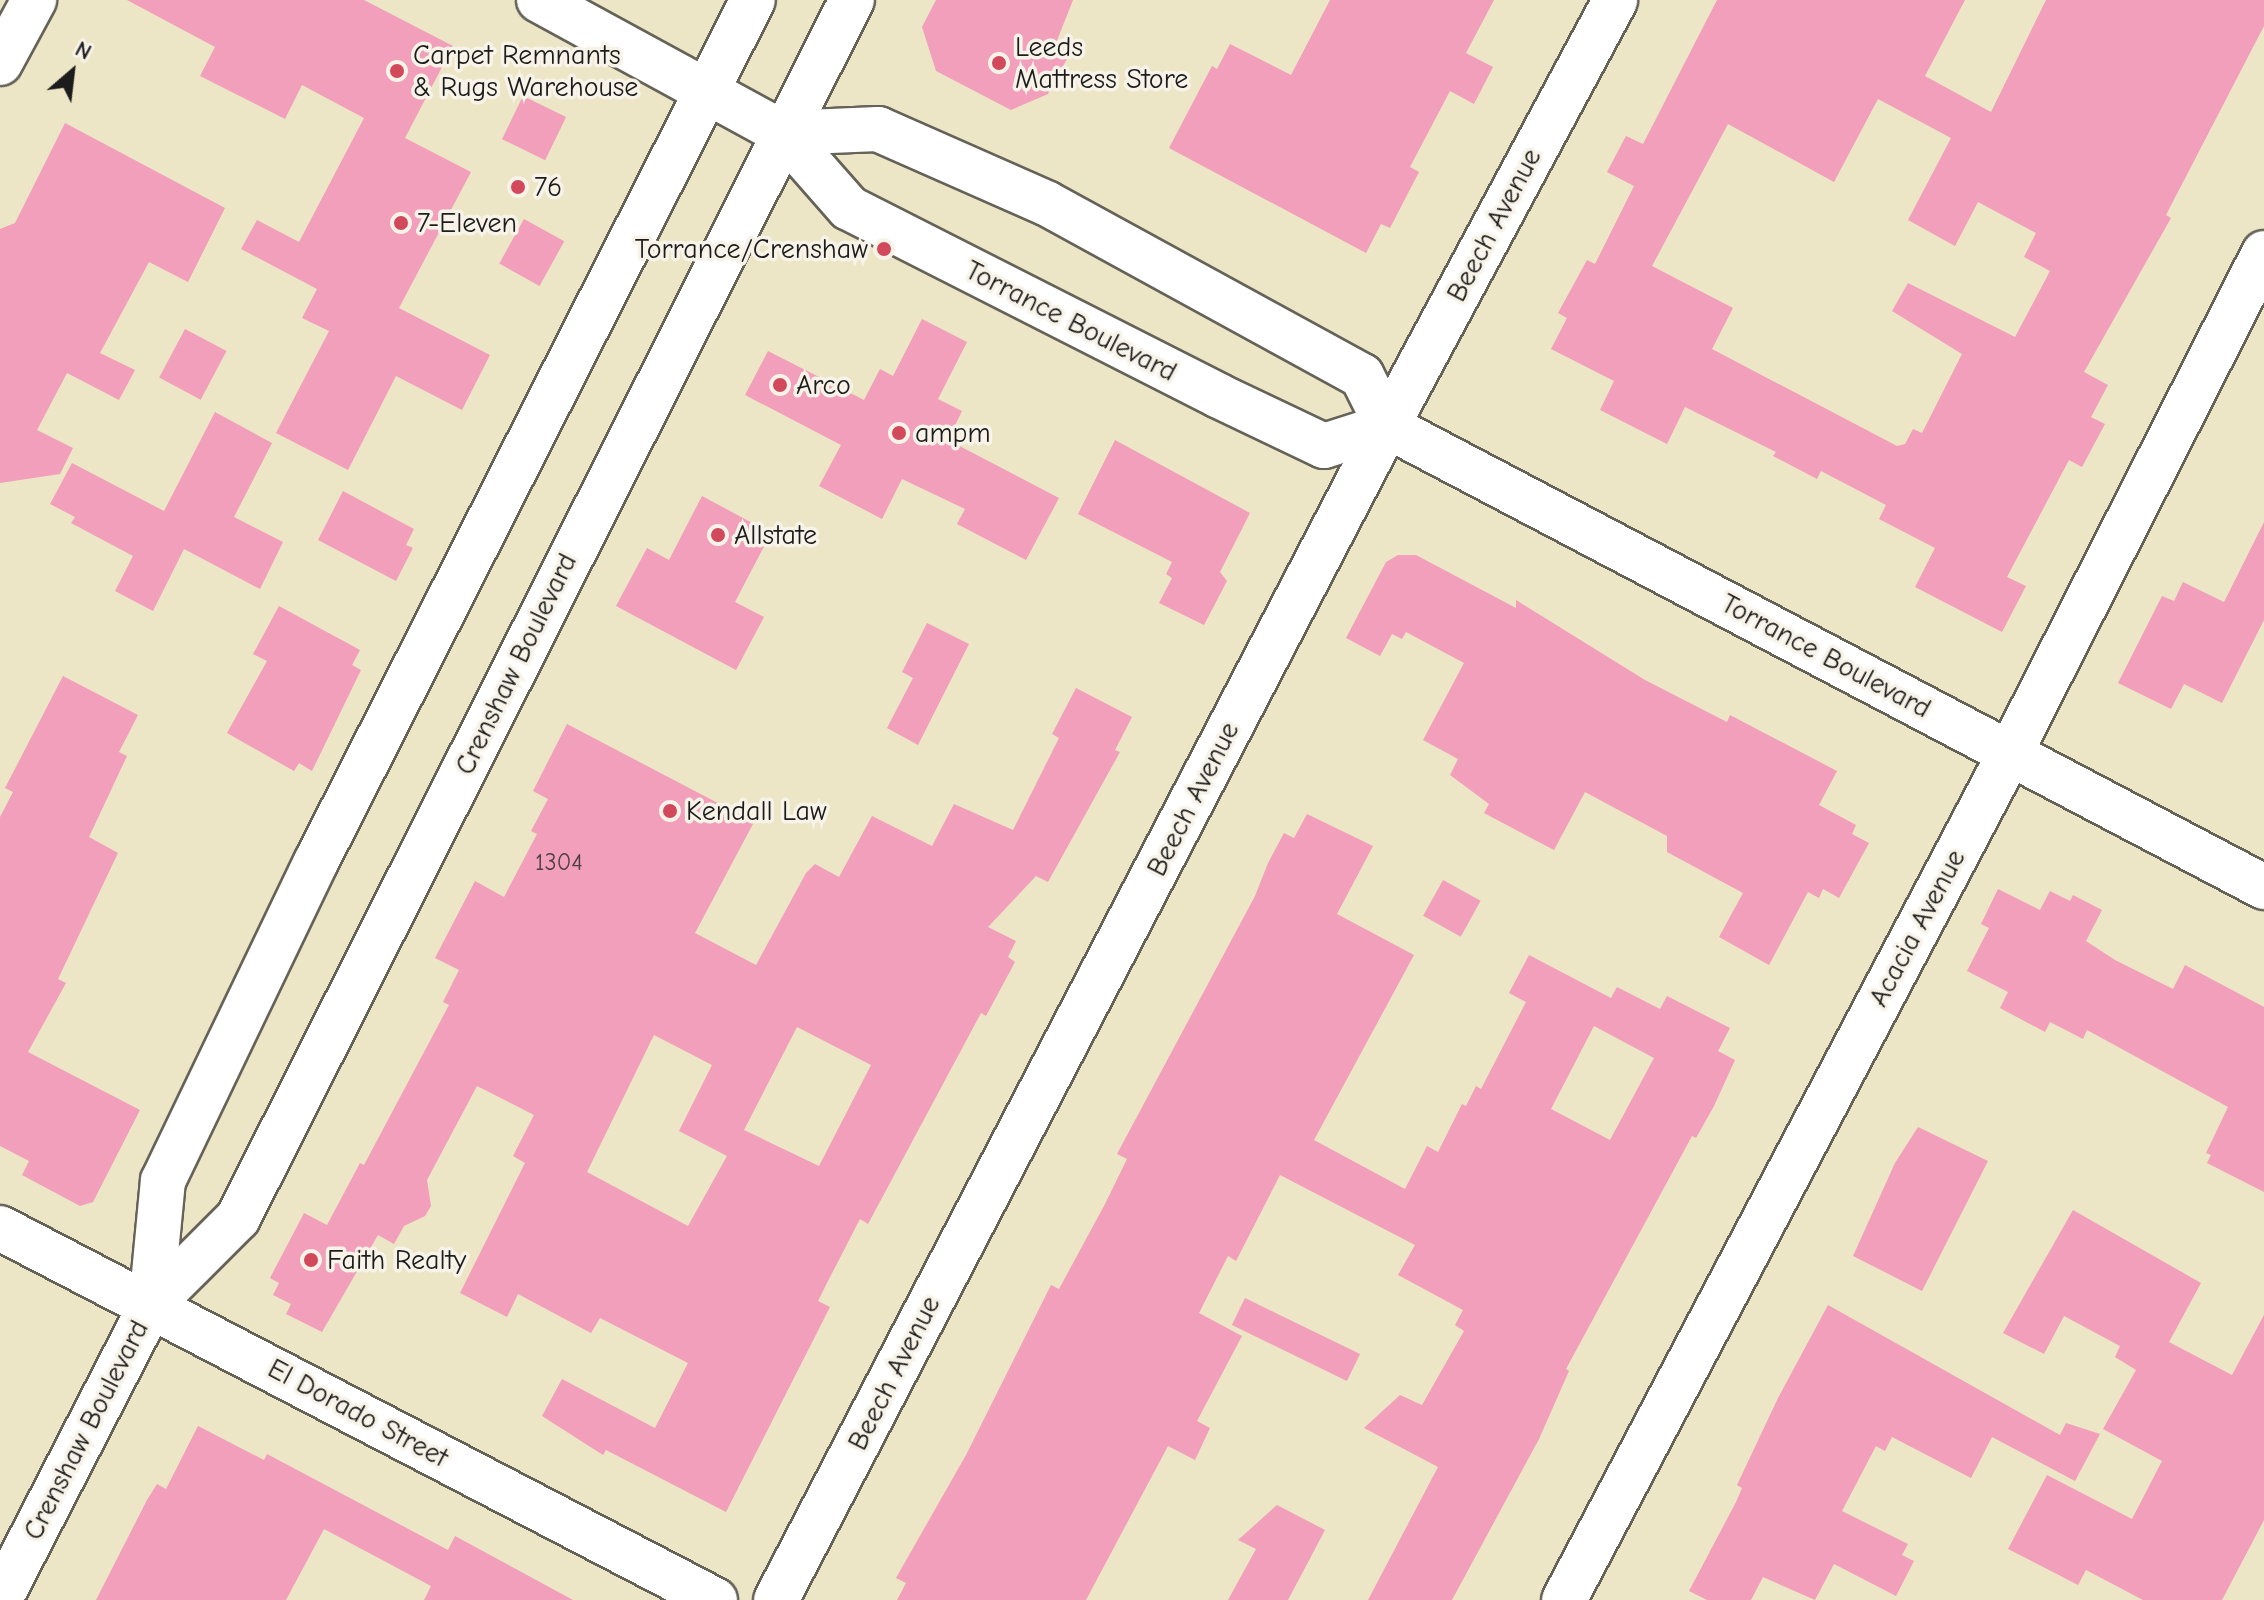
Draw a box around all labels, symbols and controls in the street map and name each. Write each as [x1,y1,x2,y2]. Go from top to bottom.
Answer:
place label: Leeds Mattress Store [1015,30,1188,96]
north arrow [32,32,112,112]
text: N [71,36,96,66]
place label: Carpet Remnants & Rugs Warehouse [413,38,638,104]
marker: Leeds Mattress Store [990,54,1008,72]
marker: Carpet Remnants & Rugs Warehouse [388,62,406,80]
street label: Beech Avenue [1440,143,1548,307]
place label: 76 [534,170,562,204]
marker: 76 [509,178,527,196]
place label: 7-Eleven [417,206,517,240]
marker: 7-Eleven [392,214,410,232]
place label: Torrance/Crenshaw [635,232,868,266]
marker: Torrance/Crenshaw [875,240,893,258]
street label: Torrance Boulevard [960,253,1182,389]
place label: Arco [796,368,851,402]
marker: Arco [771,376,789,394]
place label: ampm [915,416,991,450]
marker: ampm [890,424,908,442]
place label: Allstate [734,518,817,552]
marker: Allstate [709,526,727,544]
street label: Crenshaw Boulevard [448,548,584,780]
street label: Torrance Boulevard [1715,587,1937,725]
street label: Beech Avenue [1140,716,1246,882]
place label: Kendall Law [686,794,827,828]
marker: Kendall Law [661,802,679,820]
street label: Acacia Avenue [1862,844,1972,1012]
house number: 1304 [535,849,583,877]
place label: Faith Realty [327,1243,466,1277]
marker: Faith Realty [302,1251,320,1269]
street label: Beech Avenue [841,1290,947,1456]
street label: Crenshaw Boulevard [16,1315,156,1545]
street label: El Dorado Street [262,1351,454,1475]

